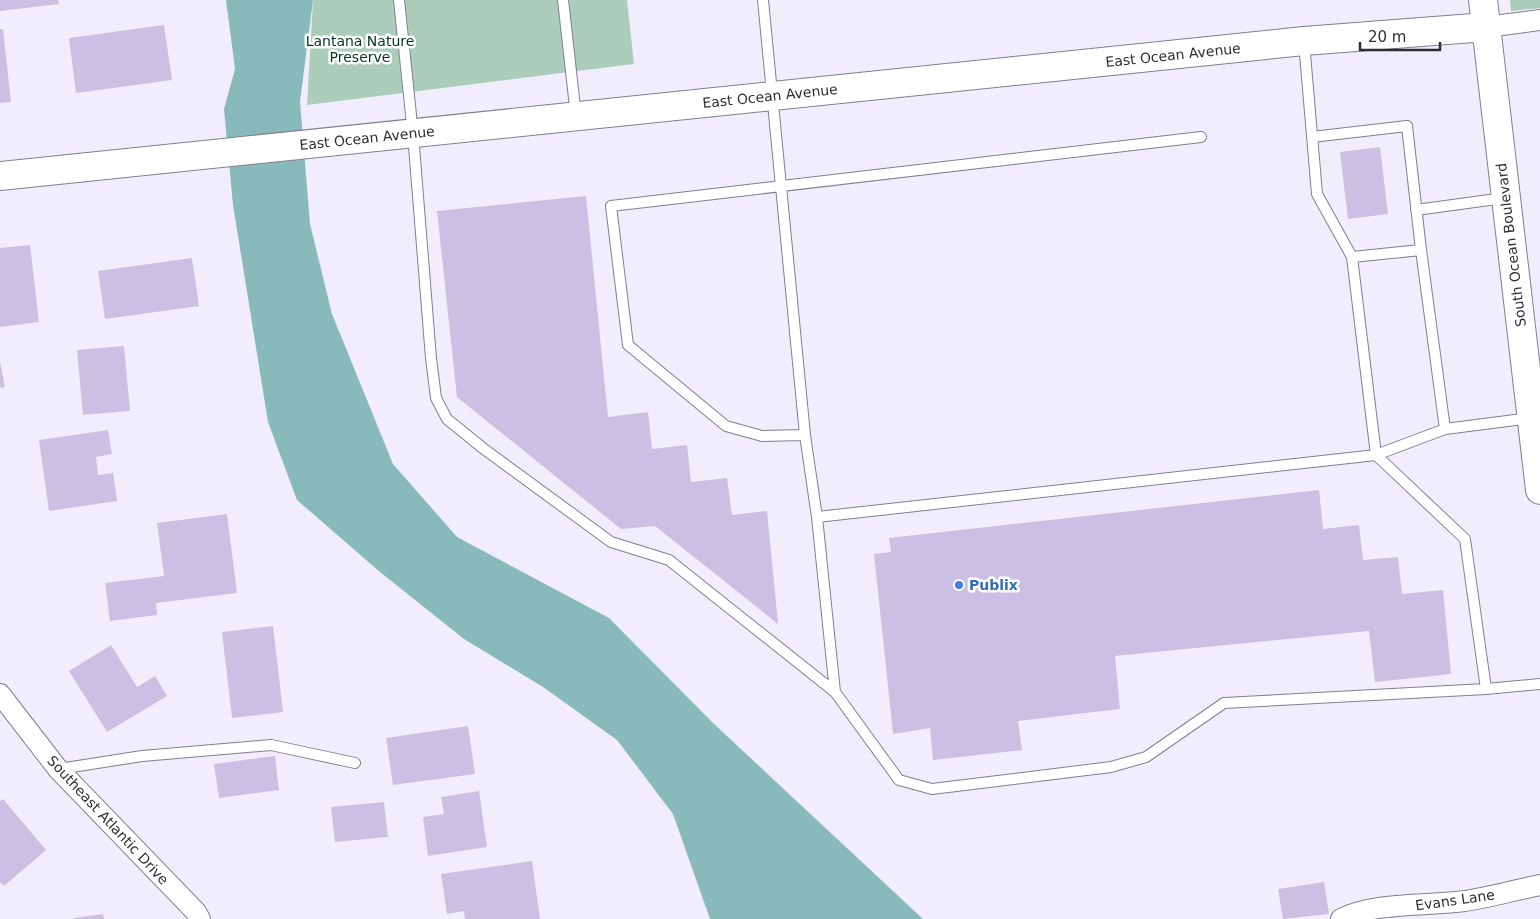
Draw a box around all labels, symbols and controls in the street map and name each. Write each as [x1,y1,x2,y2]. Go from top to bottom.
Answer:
scale bar [1360,20,1440,52]
text: 20 m [1368,28,1406,46]
park label: Lantana Nature Preserve [306,33,414,65]
street label: East Ocean Avenue [1105,40,1241,70]
street label: East Ocean Avenue [702,81,838,111]
street label: East Ocean Avenue [299,123,435,153]
street label: South Ocean Boulevard [1493,162,1529,328]
place label: Publix [969,577,1018,593]
marker: Publix [953,579,965,591]
street label: Southeast Atlantic Drive [44,752,172,888]
street label: Evans Lane [1414,886,1496,914]

